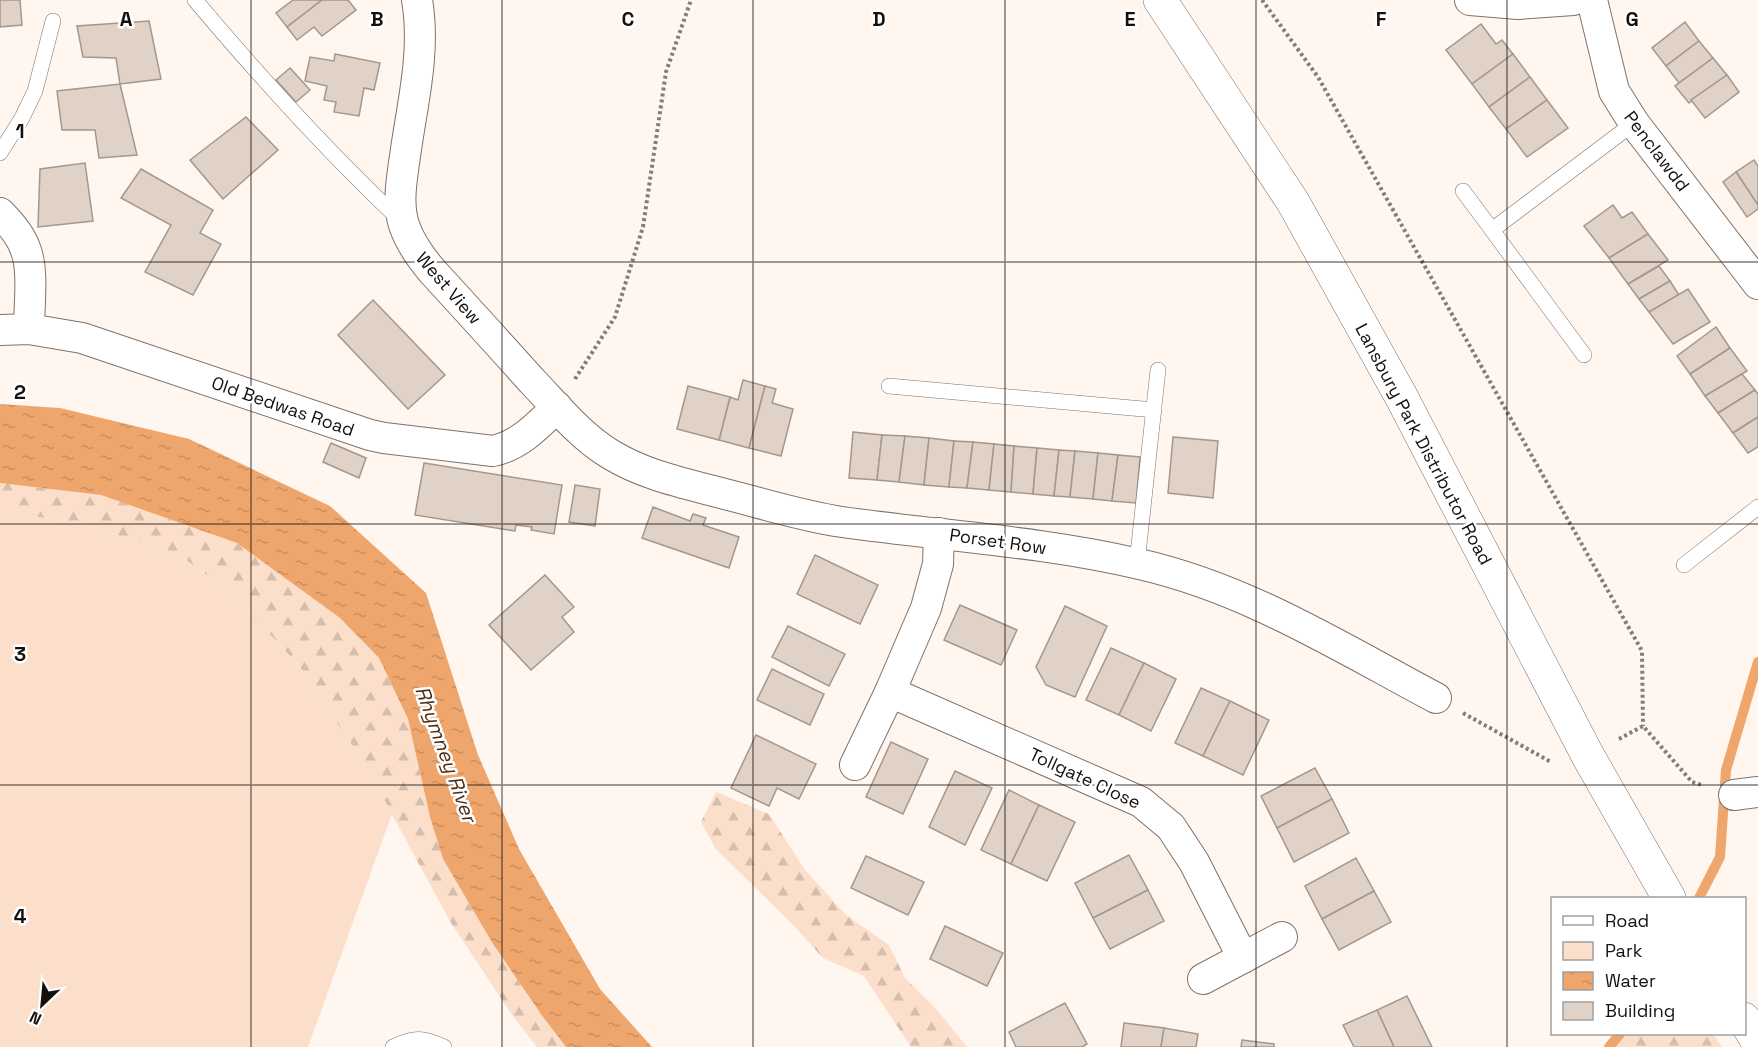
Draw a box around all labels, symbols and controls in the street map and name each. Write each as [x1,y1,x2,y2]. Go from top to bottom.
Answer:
text: A [120,6,133,32]
text: B [370,6,384,32]
text: C [622,6,635,32]
text: D [872,6,886,32]
text: E [1124,6,1136,32]
text: F [1376,6,1387,32]
text: G [1625,6,1639,32]
street label: Penclawdd [1619,106,1695,196]
text: 1 [15,118,25,144]
street label: West View [411,247,487,329]
street label: Lansbury Park Distributor Road [1350,319,1498,569]
street label: Old Bedwas Road [209,371,357,441]
text: 2 [14,379,26,405]
street label: Porset Row [948,523,1048,559]
text: 3 [14,641,26,667]
water label: Rhymney River [409,682,483,828]
street label: Tollgate Close [1026,742,1144,814]
legend [1551,897,1746,1035]
text: 4 [14,903,27,929]
text: Road [1605,909,1649,932]
text: Park [1605,939,1643,962]
text: Water [1605,969,1656,992]
north arrow [12,975,72,1035]
text: Building [1605,999,1675,1022]
text: N [26,1006,45,1030]

